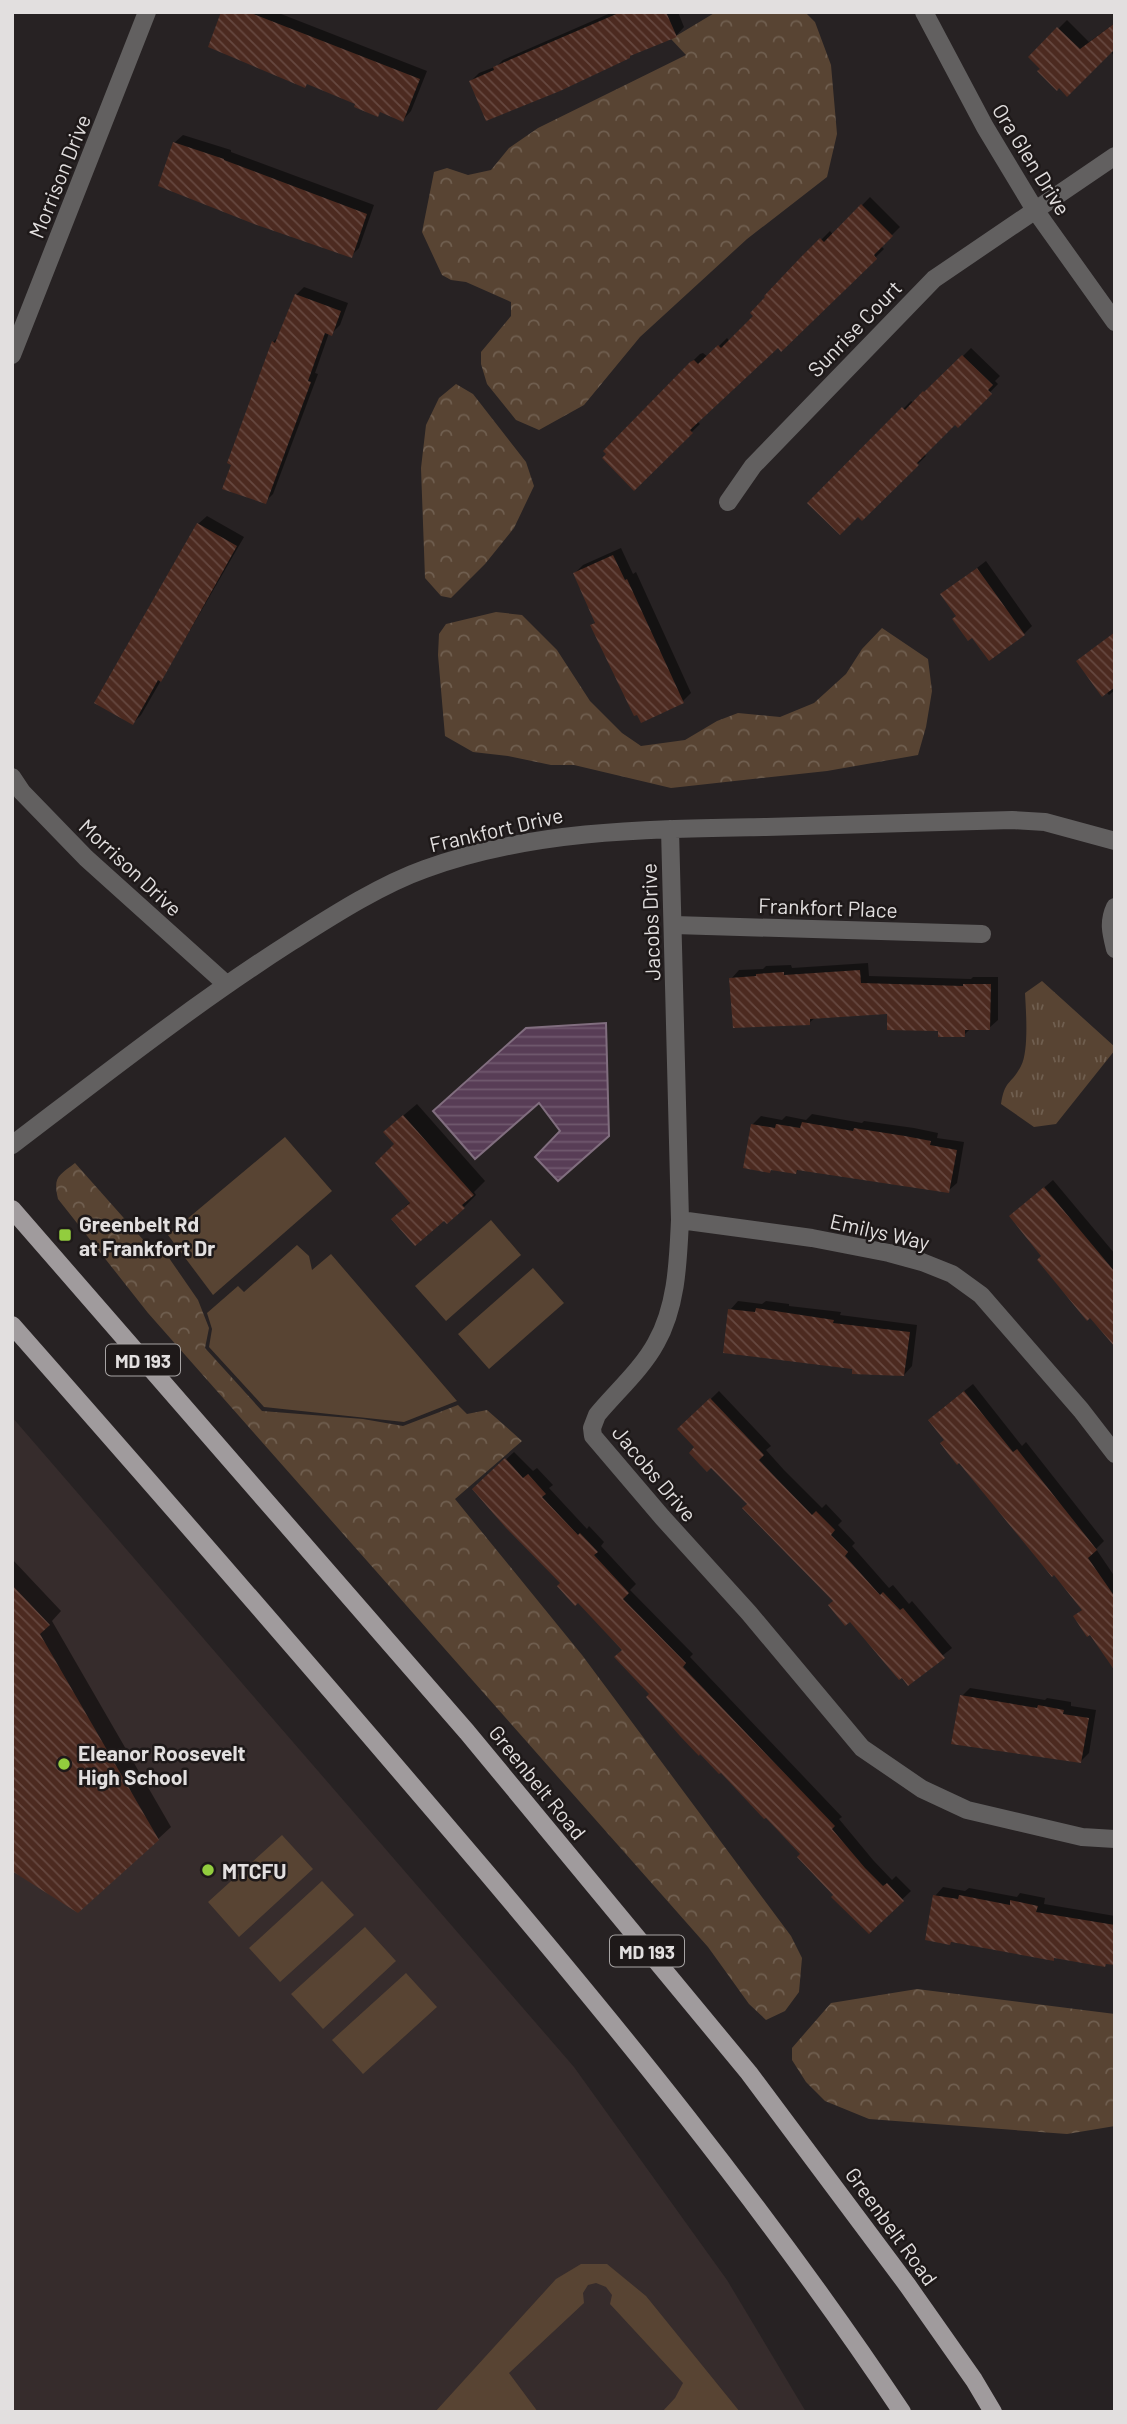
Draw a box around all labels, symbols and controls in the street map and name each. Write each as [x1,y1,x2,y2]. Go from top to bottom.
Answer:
street label: Ora Glen Drive [988,99,1076,219]
street label: Morrison Drive [23,111,95,241]
street label: Sunrise Court [802,275,906,381]
street label: Frankfort Drive [427,801,565,857]
street label: Morrison Drive [75,813,187,921]
street label: Jacobs Drive [635,863,665,981]
street label: Frankfort Place [758,892,898,922]
street label: Emilys Way [828,1207,932,1255]
place label: Greenbelt Rd at Frankfort Dr [79,1211,215,1260]
marker: Greenbelt Rd at Frankfort Dr [57,1227,73,1243]
road number: MD 193 [106,1344,180,1376]
street label: Jacobs Drive [608,1420,702,1526]
street label: Greenbelt Road [484,1720,592,1844]
place label: Eleanor Roosevelt High School [78,1740,246,1789]
marker: Eleanor Roosevelt High School [56,1756,72,1772]
place label: MTCFU [222,1858,286,1883]
marker: MTCFU [200,1862,216,1878]
road number: MD 193 [610,1936,684,1966]
street label: Greenbelt Road [841,2162,943,2290]

